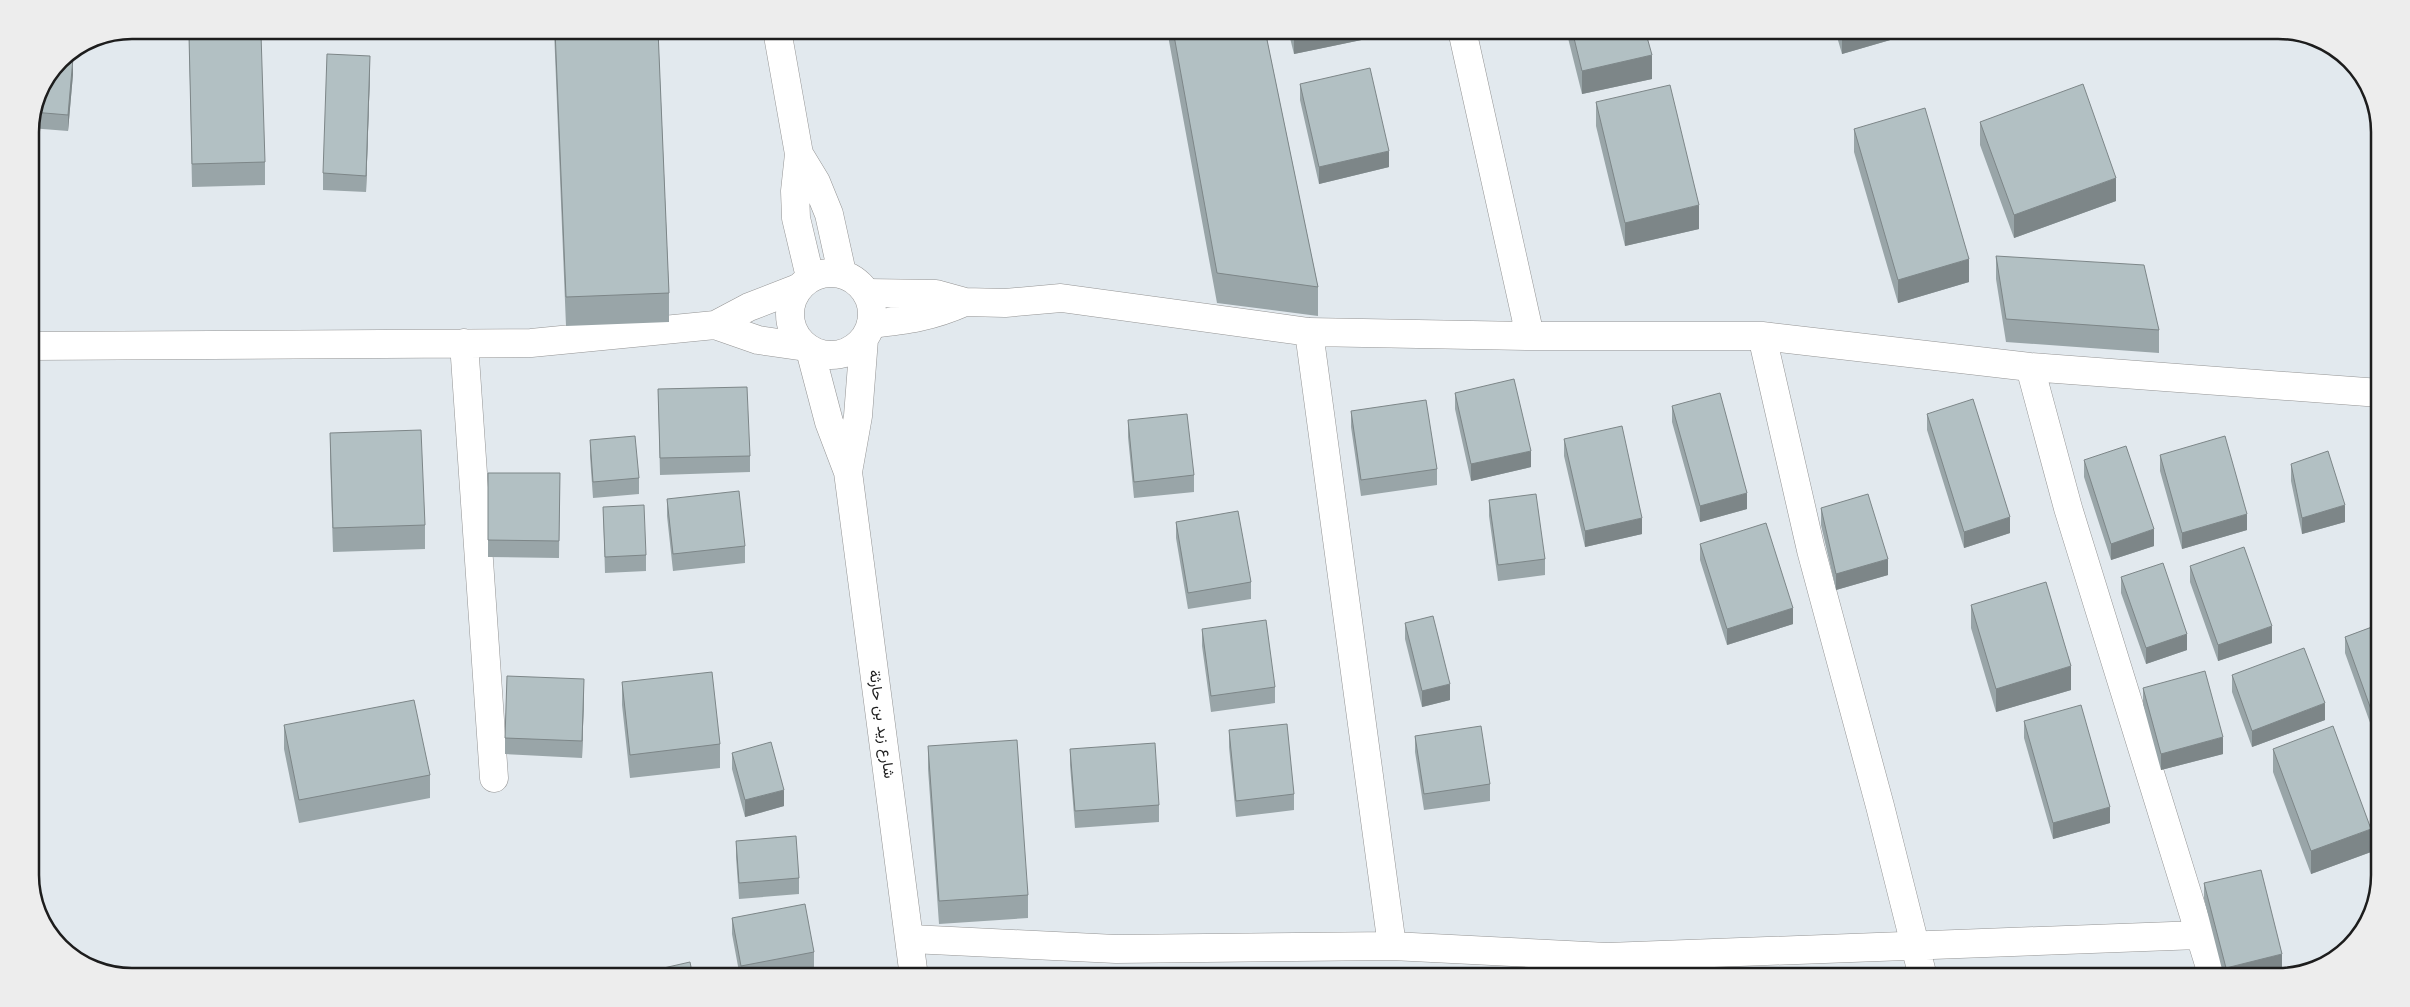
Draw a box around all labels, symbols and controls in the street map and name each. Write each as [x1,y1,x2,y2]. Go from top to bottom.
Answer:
street label: شارع زيد بن حارثة [863,669,899,780]

